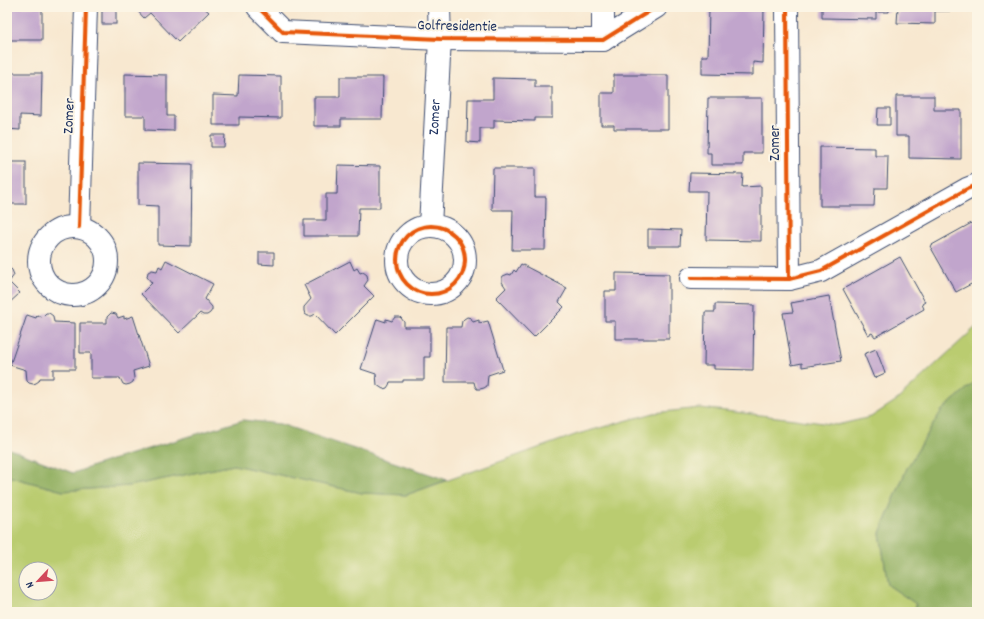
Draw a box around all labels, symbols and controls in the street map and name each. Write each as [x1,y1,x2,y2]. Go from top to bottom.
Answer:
street label: Golfresidentie [417,15,497,39]
street label: Zomer [58,97,82,134]
street label: Zomer [424,98,448,136]
street label: Zomer [765,125,787,161]
north arrow [18,561,58,601]
text: N [22,578,39,590]

